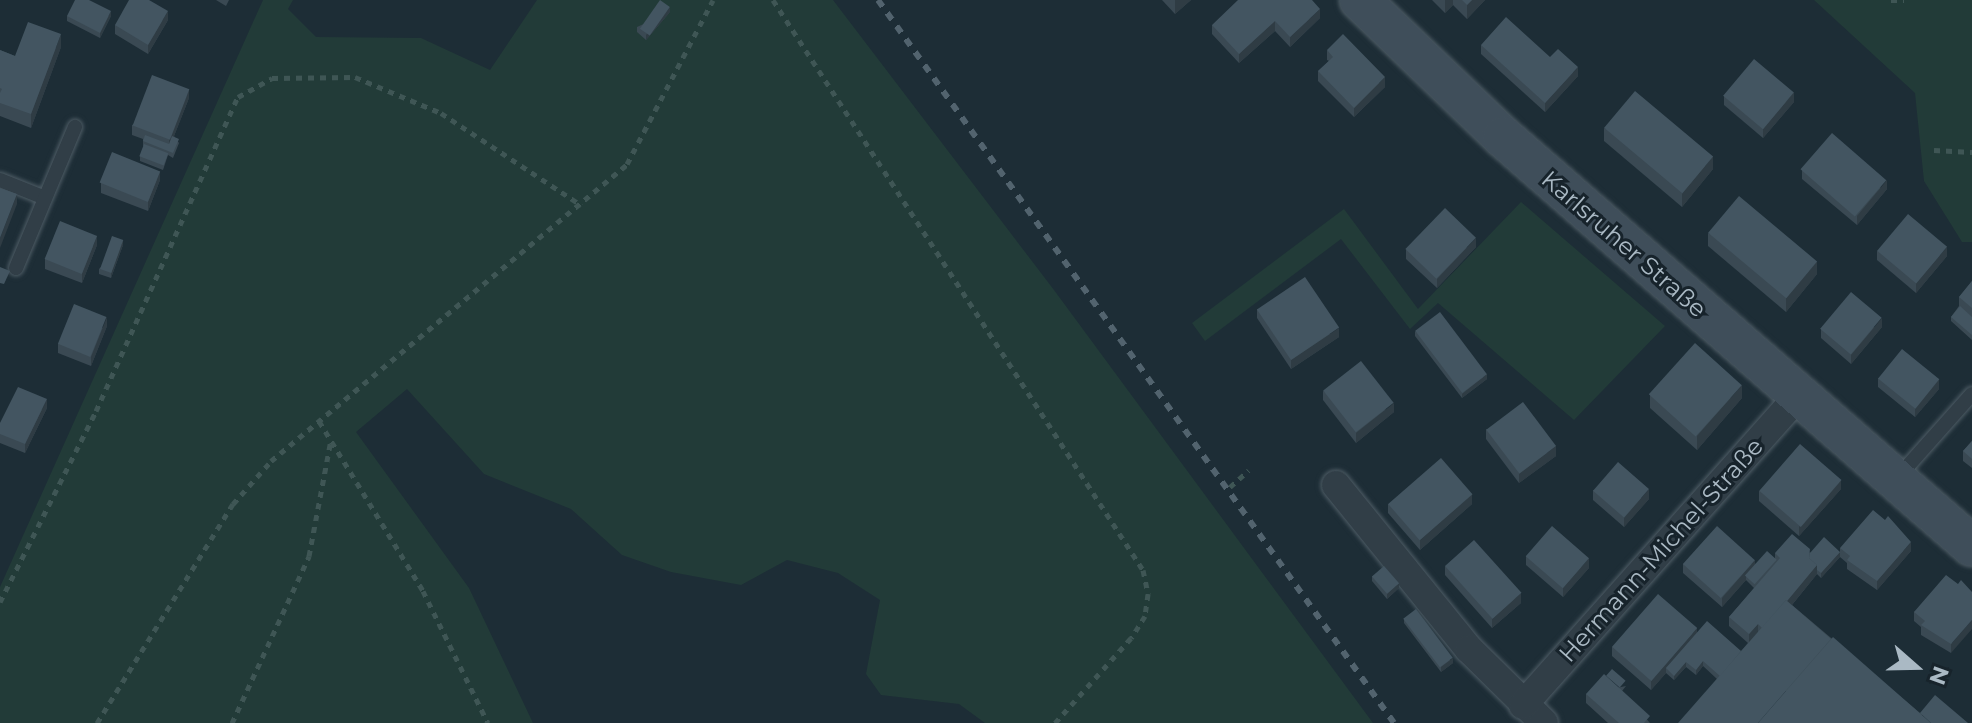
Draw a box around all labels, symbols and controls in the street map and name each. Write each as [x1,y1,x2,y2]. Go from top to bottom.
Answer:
street label: Karlsruher Straße [1536,165,1712,323]
street label: Hermann-Michel-Straße [1553,432,1769,668]
north arrow [1876,627,1956,707]
text: N [1923,662,1955,688]

